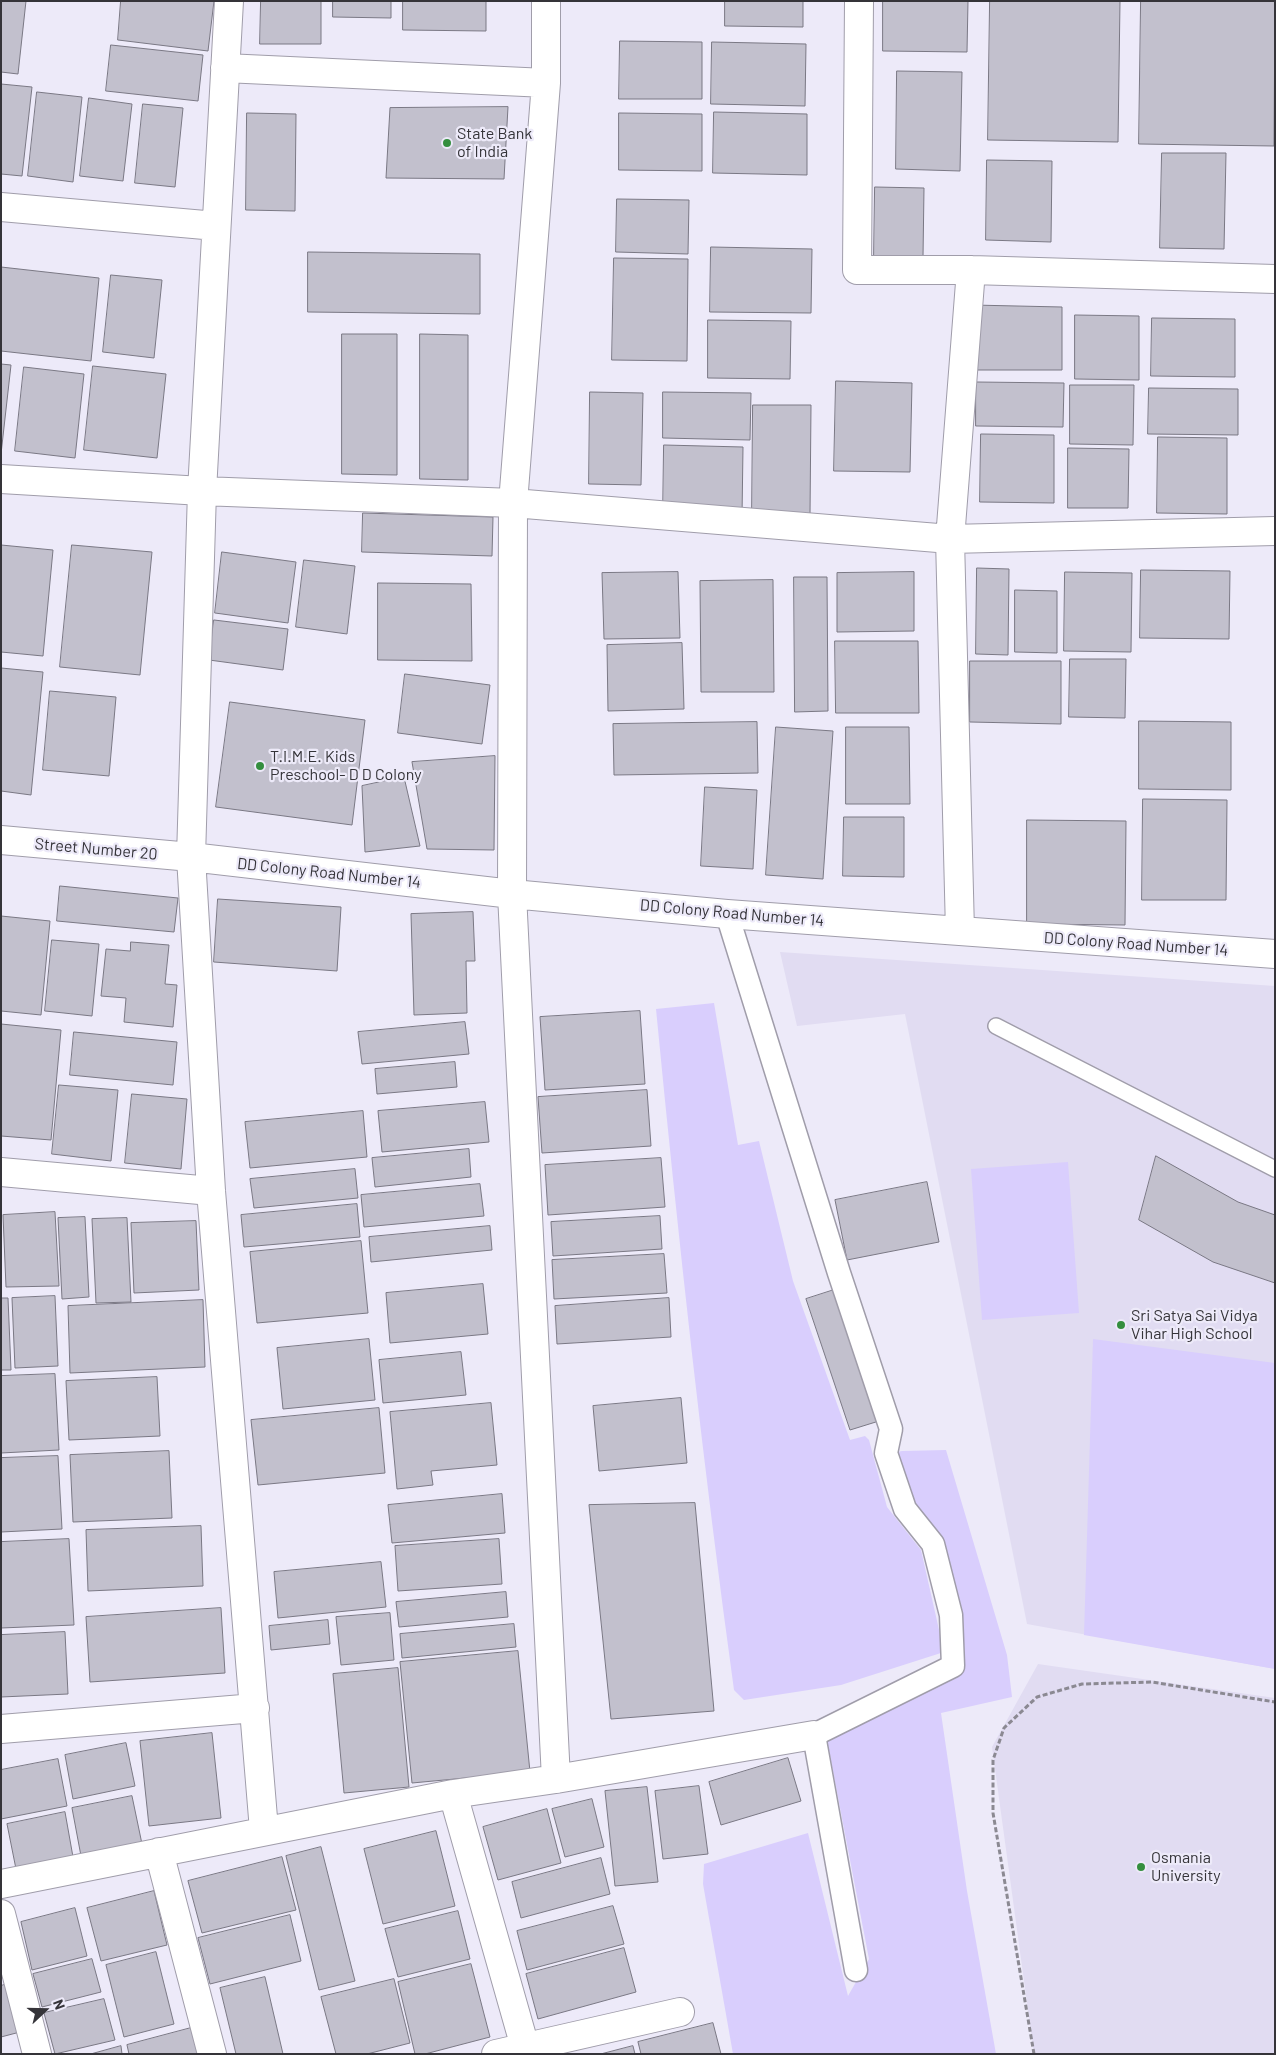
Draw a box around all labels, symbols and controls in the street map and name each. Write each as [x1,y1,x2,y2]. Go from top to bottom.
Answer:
place label: State Bank of India [457,124,532,162]
marker: State Bank of India [441,137,453,149]
place label: T.I.M.E. Kids Preschool- D D Colony [270,747,422,785]
marker: T.I.M.E. Kids Preschool- D D Colony [254,760,266,772]
street label: Street Number 20 [34,834,158,864]
street label: DD Colony Road Number 14 [236,854,422,892]
street label: DD Colony Road Number 14 [639,895,825,931]
street label: DD Colony Road Number 14 [1043,928,1229,960]
place label: Sri Satya Sai Vidya Vihar High School [1131,1306,1258,1344]
marker: Sri Satya Sai Vidya Vihar High School [1115,1319,1127,1331]
place label: Osmania University [1151,1848,1221,1886]
marker: Osmania University [1135,1861,1147,1873]
north arrow [20,1985,70,2035]
text: N [50,1997,69,2012]

